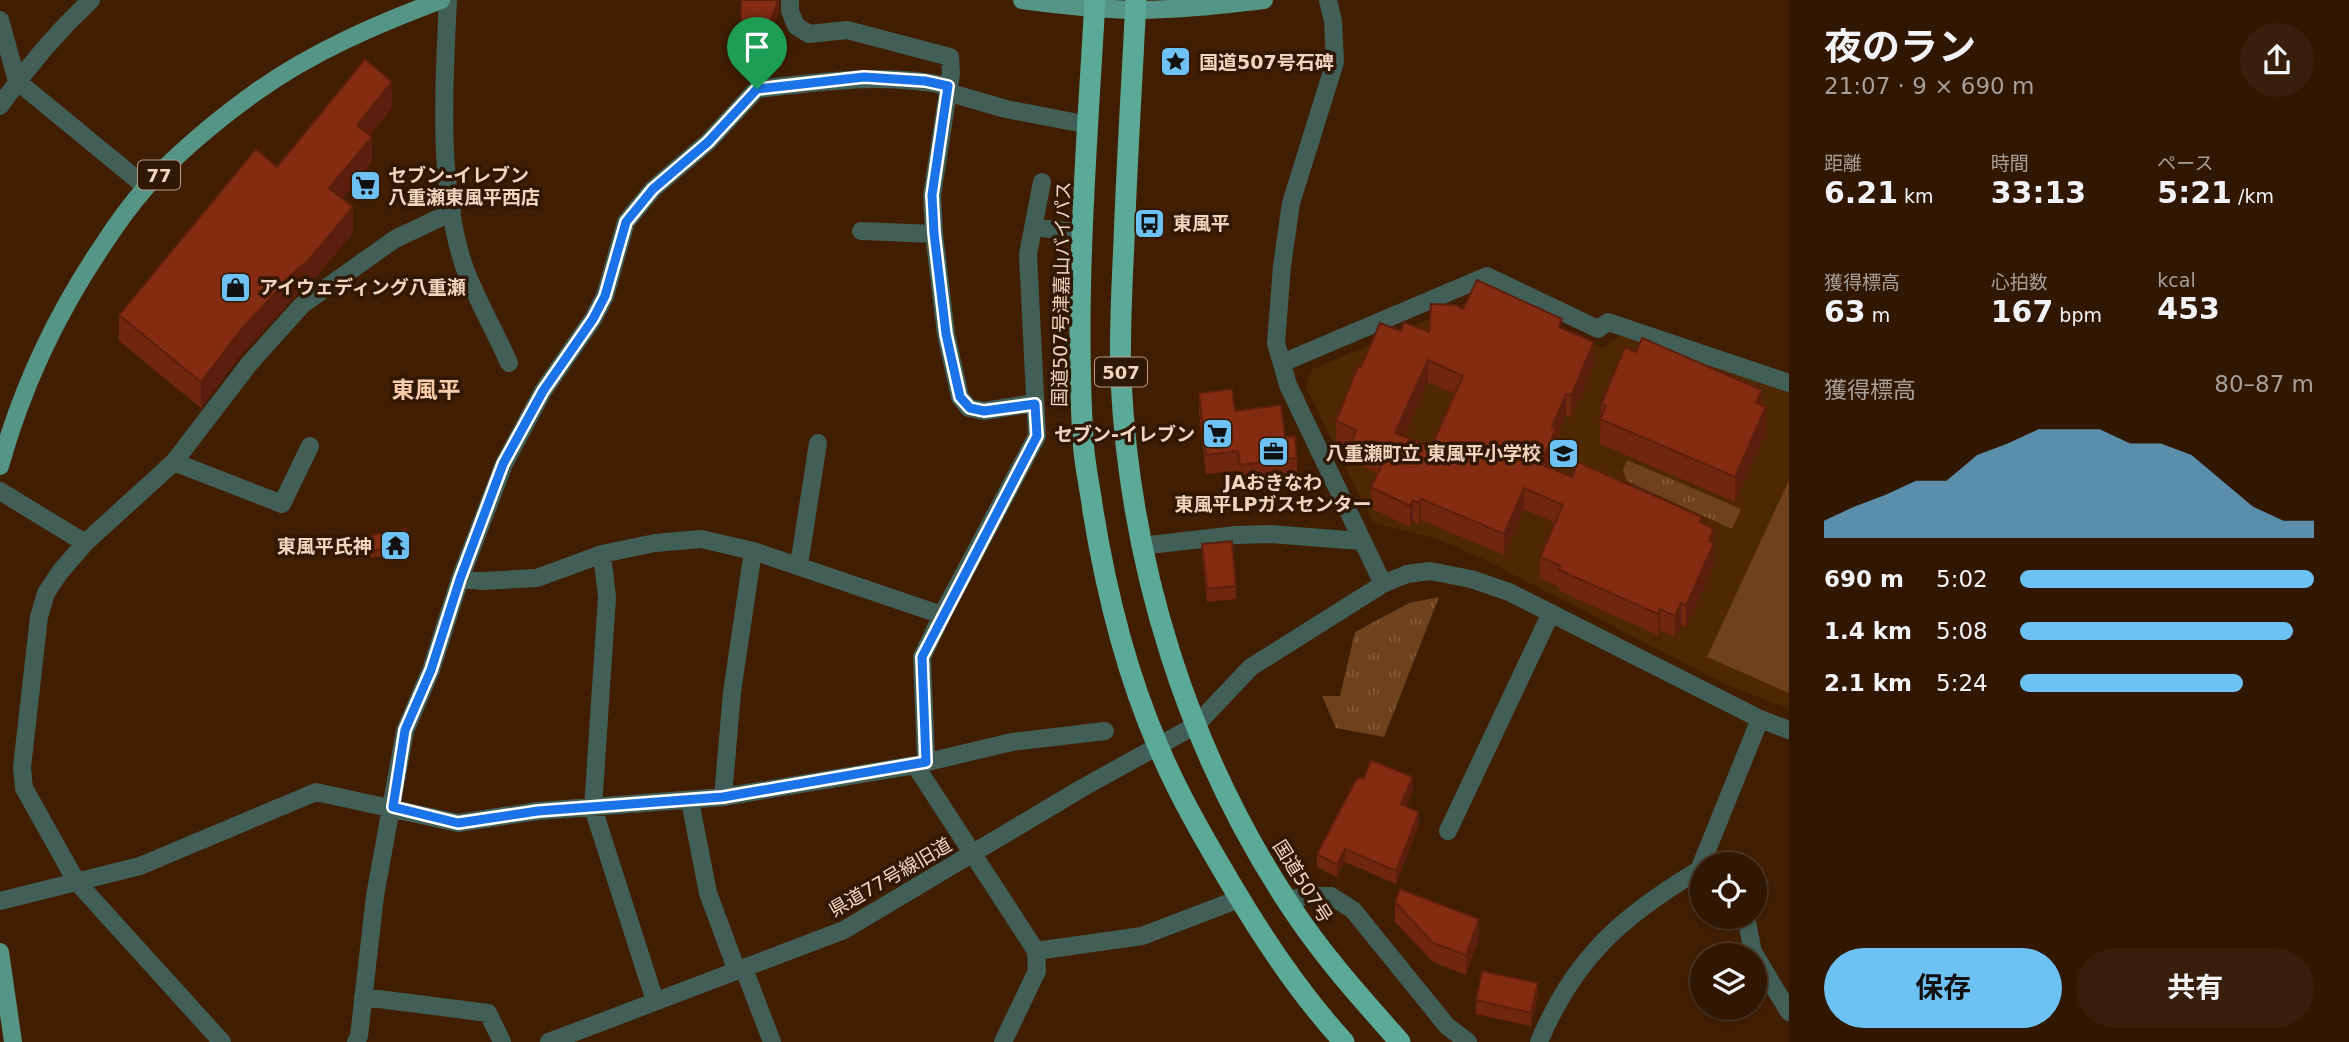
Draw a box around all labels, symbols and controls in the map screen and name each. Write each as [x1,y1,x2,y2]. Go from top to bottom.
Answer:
pin [727,17,787,89]
button: share [2240,23,2314,97]
text: 夜のラン [1824,25,1976,69]
icon: arrive [738,28,776,66]
place icon: 国道507号石碑 [1159,45,1193,79]
place label: 国道507号石碑 [1199,51,1334,73]
text: 21:07 · 9 × 690 m [1824,73,2034,99]
text: 距離 [1824,152,1862,174]
text: 時間 [1991,152,2029,174]
text: ペース [2157,152,2213,174]
road number: 77 [138,160,180,190]
place label: セブン-イレブン 八重瀬東風平西店 [388,164,540,208]
supermarket icon: セブン-イレブン 八重瀬東風平西店 [348,169,382,203]
text: 6.21 [1824,175,1898,210]
text: 33:13 [1991,175,2086,210]
text: 5:21 [2157,175,2232,210]
street label: 国道507号津嘉山バイパス [1048,181,1074,407]
text: km [1898,185,1934,207]
text: /km [2232,185,2274,207]
bus stop icon: 東風平 [1133,206,1167,240]
place label: 東風平 [1173,212,1230,234]
text: kcal [2157,269,2196,291]
shop icon: アイウェディング八重瀬 [219,270,253,304]
text: 獲得標高 [1824,271,1900,293]
text: 心拍数 [1991,271,2048,293]
place label: アイウェディング八重瀬 [259,276,466,298]
text: 453 [2157,291,2220,326]
text: 63 [1824,294,1866,329]
text: 167 [1991,294,2053,329]
text: m [1866,304,1890,326]
text: bpm [2053,304,2102,326]
road number: 507 [1095,358,1147,386]
text: 80–87 m [2214,371,2314,397]
district label: 東風平 [392,377,461,403]
text: 獲得標高 [1824,377,1916,403]
supermarket icon: セブン-イレブン [1201,417,1235,451]
place label: セブン-イレブン [1054,423,1195,445]
office icon: JAおきなわ 東風平LPガスセンター [1256,434,1290,468]
school or university icon: 八重瀬町立 東風平小学校 [1547,436,1581,470]
place label: 八重瀬町立 東風平小学校 [1325,442,1541,464]
place label: JAおきなわ 東風平LPガスセンター [1174,471,1372,515]
temple icon: 東風平氏神 [378,529,412,563]
place label: 東風平氏神 [277,535,372,557]
text: 690 m [1824,566,1904,592]
text: 5:02 [1936,566,1988,592]
text: 1.4 km [1824,618,1912,644]
text: 5:08 [1936,618,1988,644]
text: 2.1 km [1824,670,1912,696]
text: 5:24 [1936,670,1988,696]
street label: 県道77号線旧道 [825,833,955,921]
street label: 国道507号 [1269,836,1337,926]
map controls [1690,852,1767,1020]
button: locate [1690,852,1767,929]
button: layers [1690,943,1767,1020]
button: 保存 [1824,948,2062,1028]
button: 共有 [2076,948,2314,1028]

